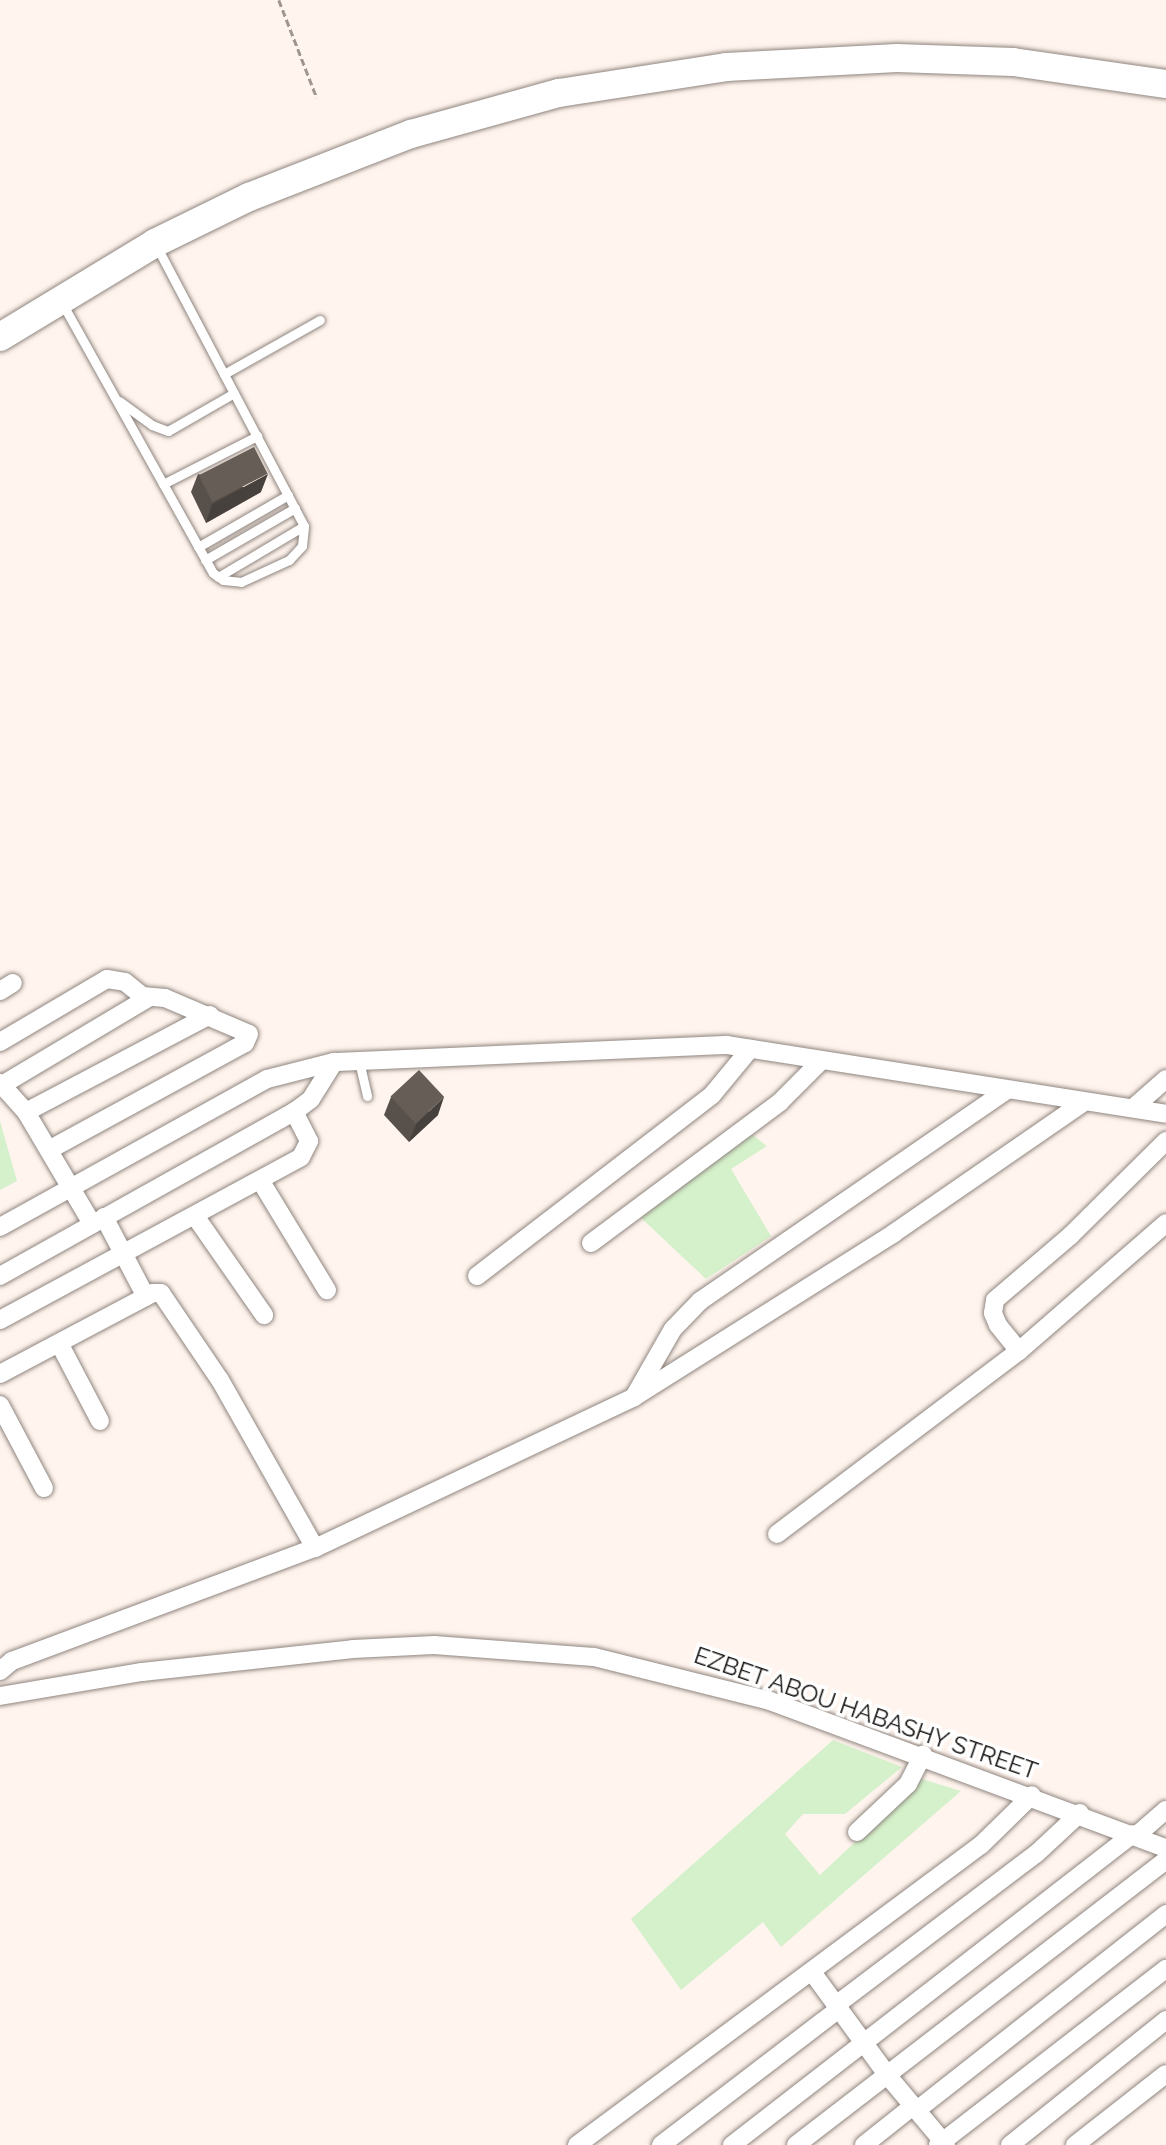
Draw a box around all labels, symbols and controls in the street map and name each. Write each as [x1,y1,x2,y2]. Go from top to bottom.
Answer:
street label: EZBET ABOU HABASHY STREET [689,1640,1043,1786]

